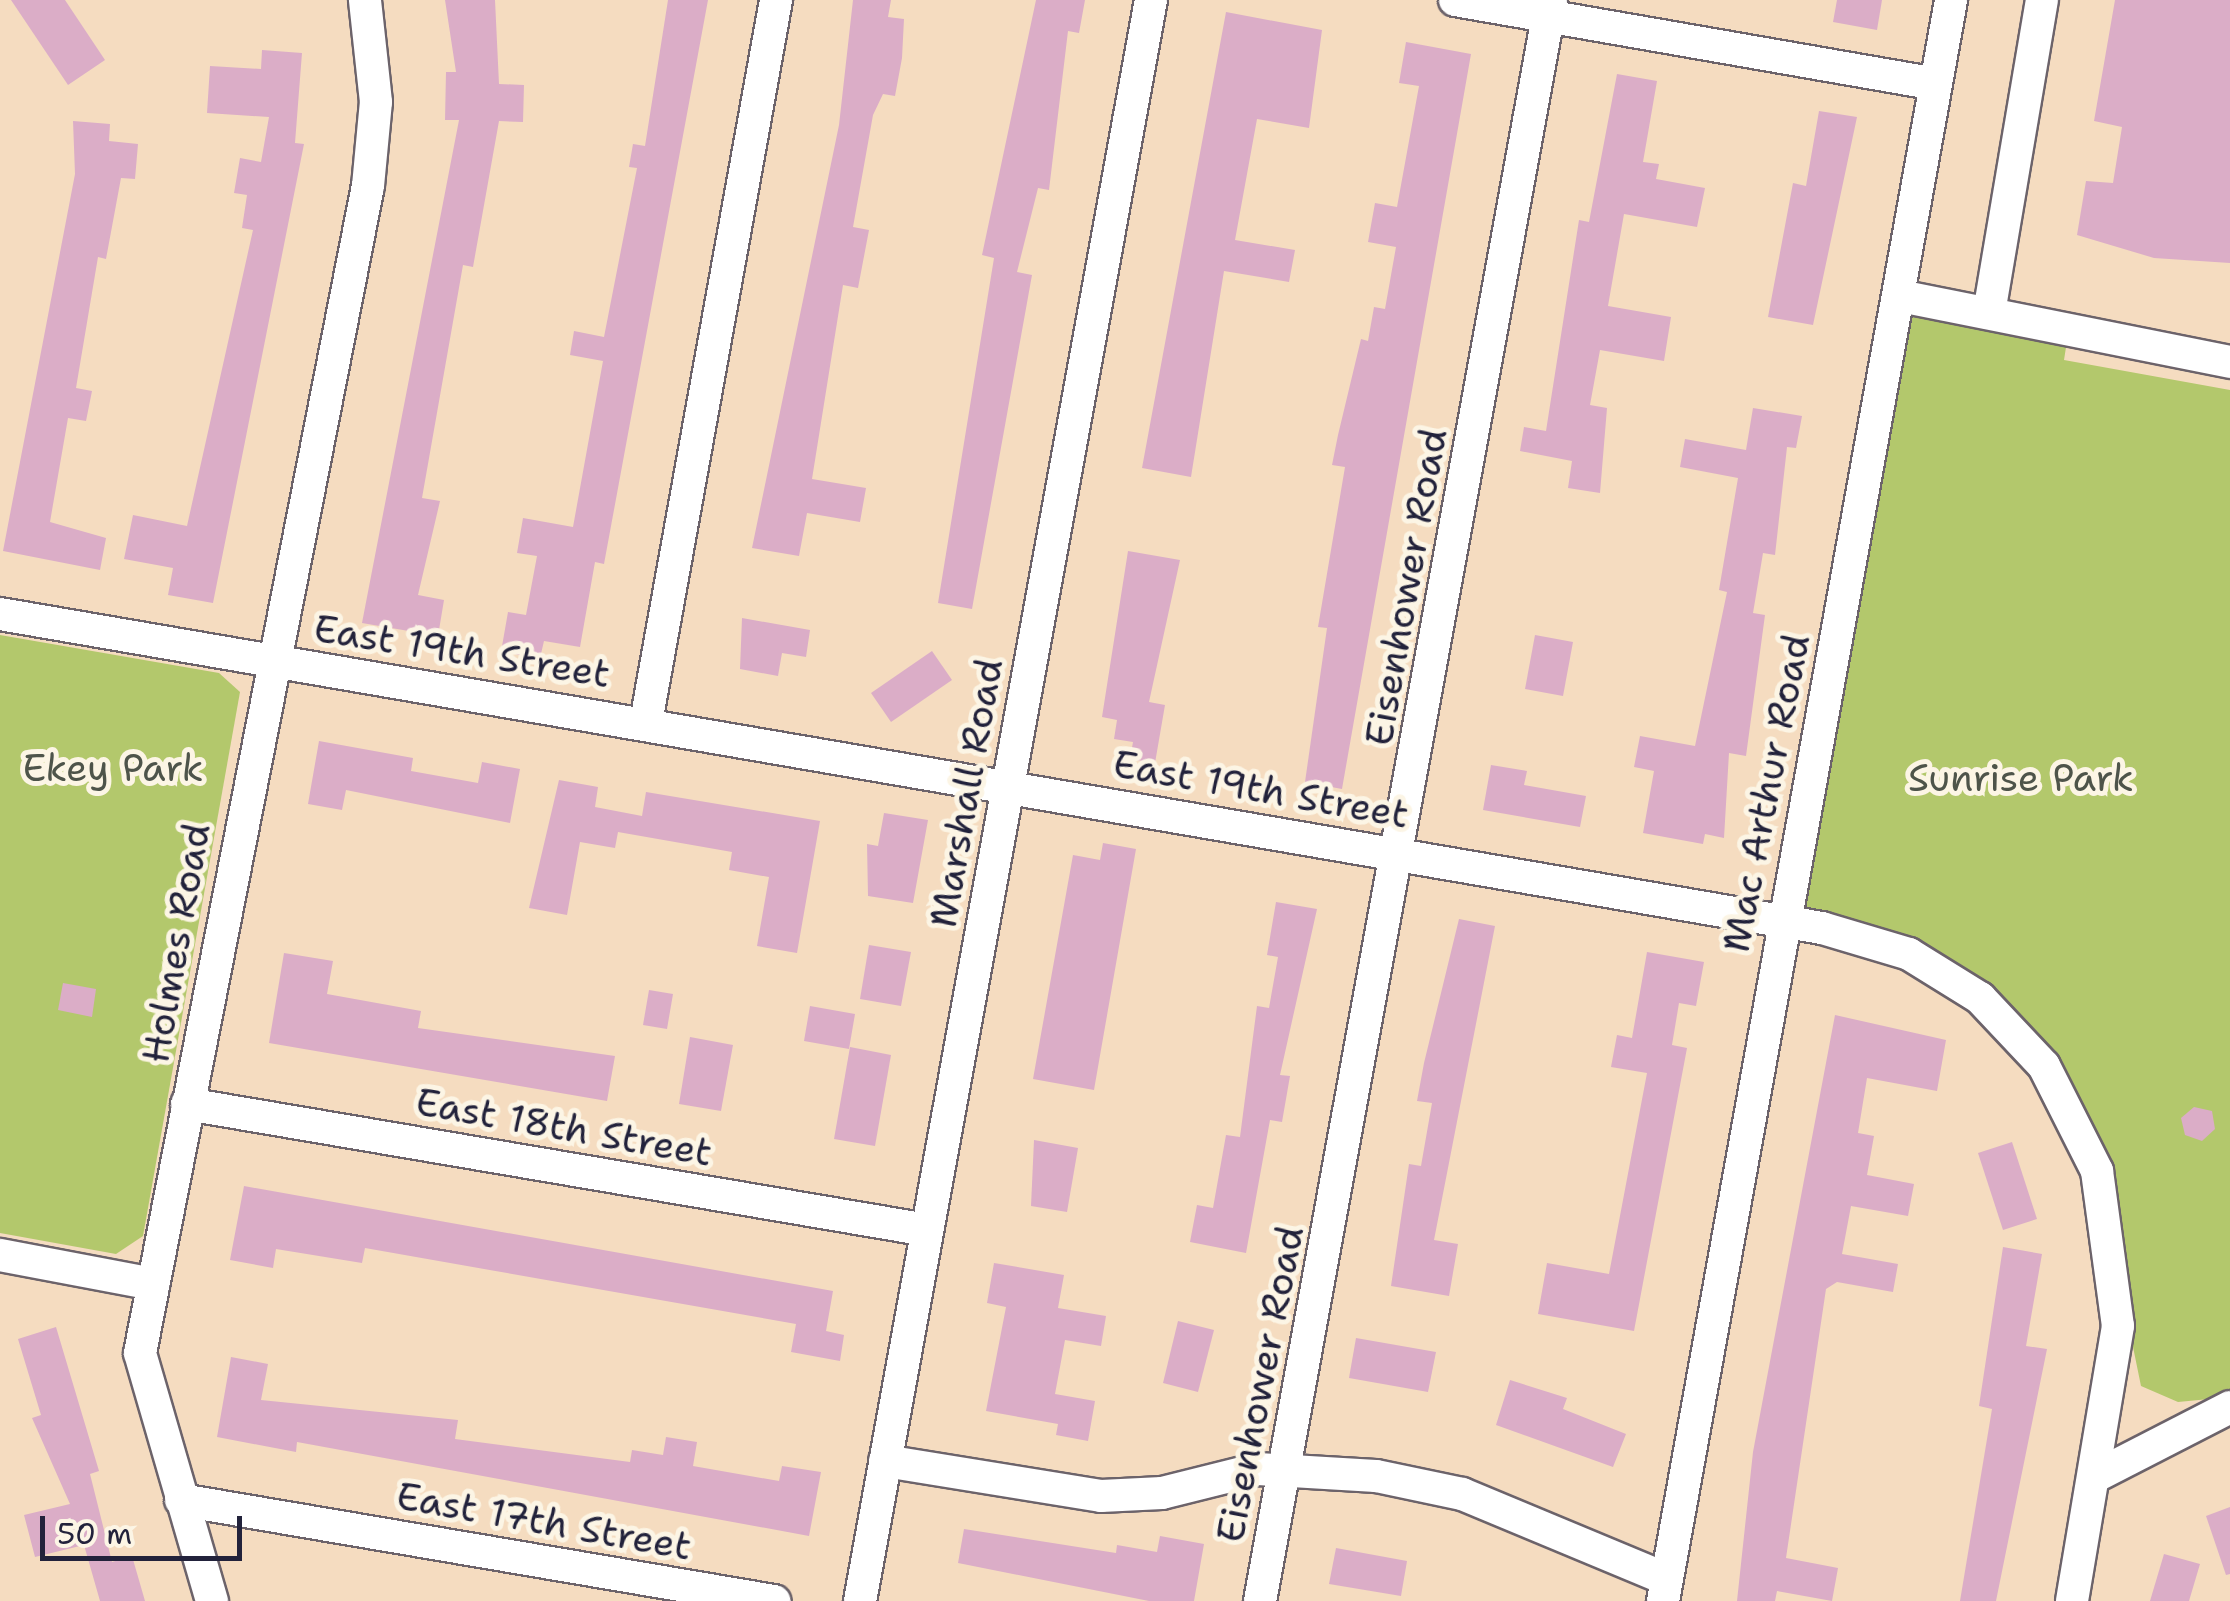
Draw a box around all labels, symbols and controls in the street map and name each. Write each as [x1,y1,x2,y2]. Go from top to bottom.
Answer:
street label: Eisenhower Road [1356,425,1456,749]
street label: East 19th Street [311,605,613,697]
street label: Mac Arthur Road [1713,630,1819,956]
street label: Marshall Road [920,655,1012,931]
street label: East 19th Street [1110,741,1412,837]
park label: Ekey Park [22,745,204,791]
park label: Sunrise Park [1908,755,2134,801]
street label: Holmes Road [132,820,220,1066]
street label: East 18th Street [412,1079,716,1175]
street label: Eisenhower Road [1207,1222,1313,1546]
street label: East 17th Street [393,1473,695,1569]
scale bar [45,1496,248,1558]
text: 50 m [57,1513,132,1554]

